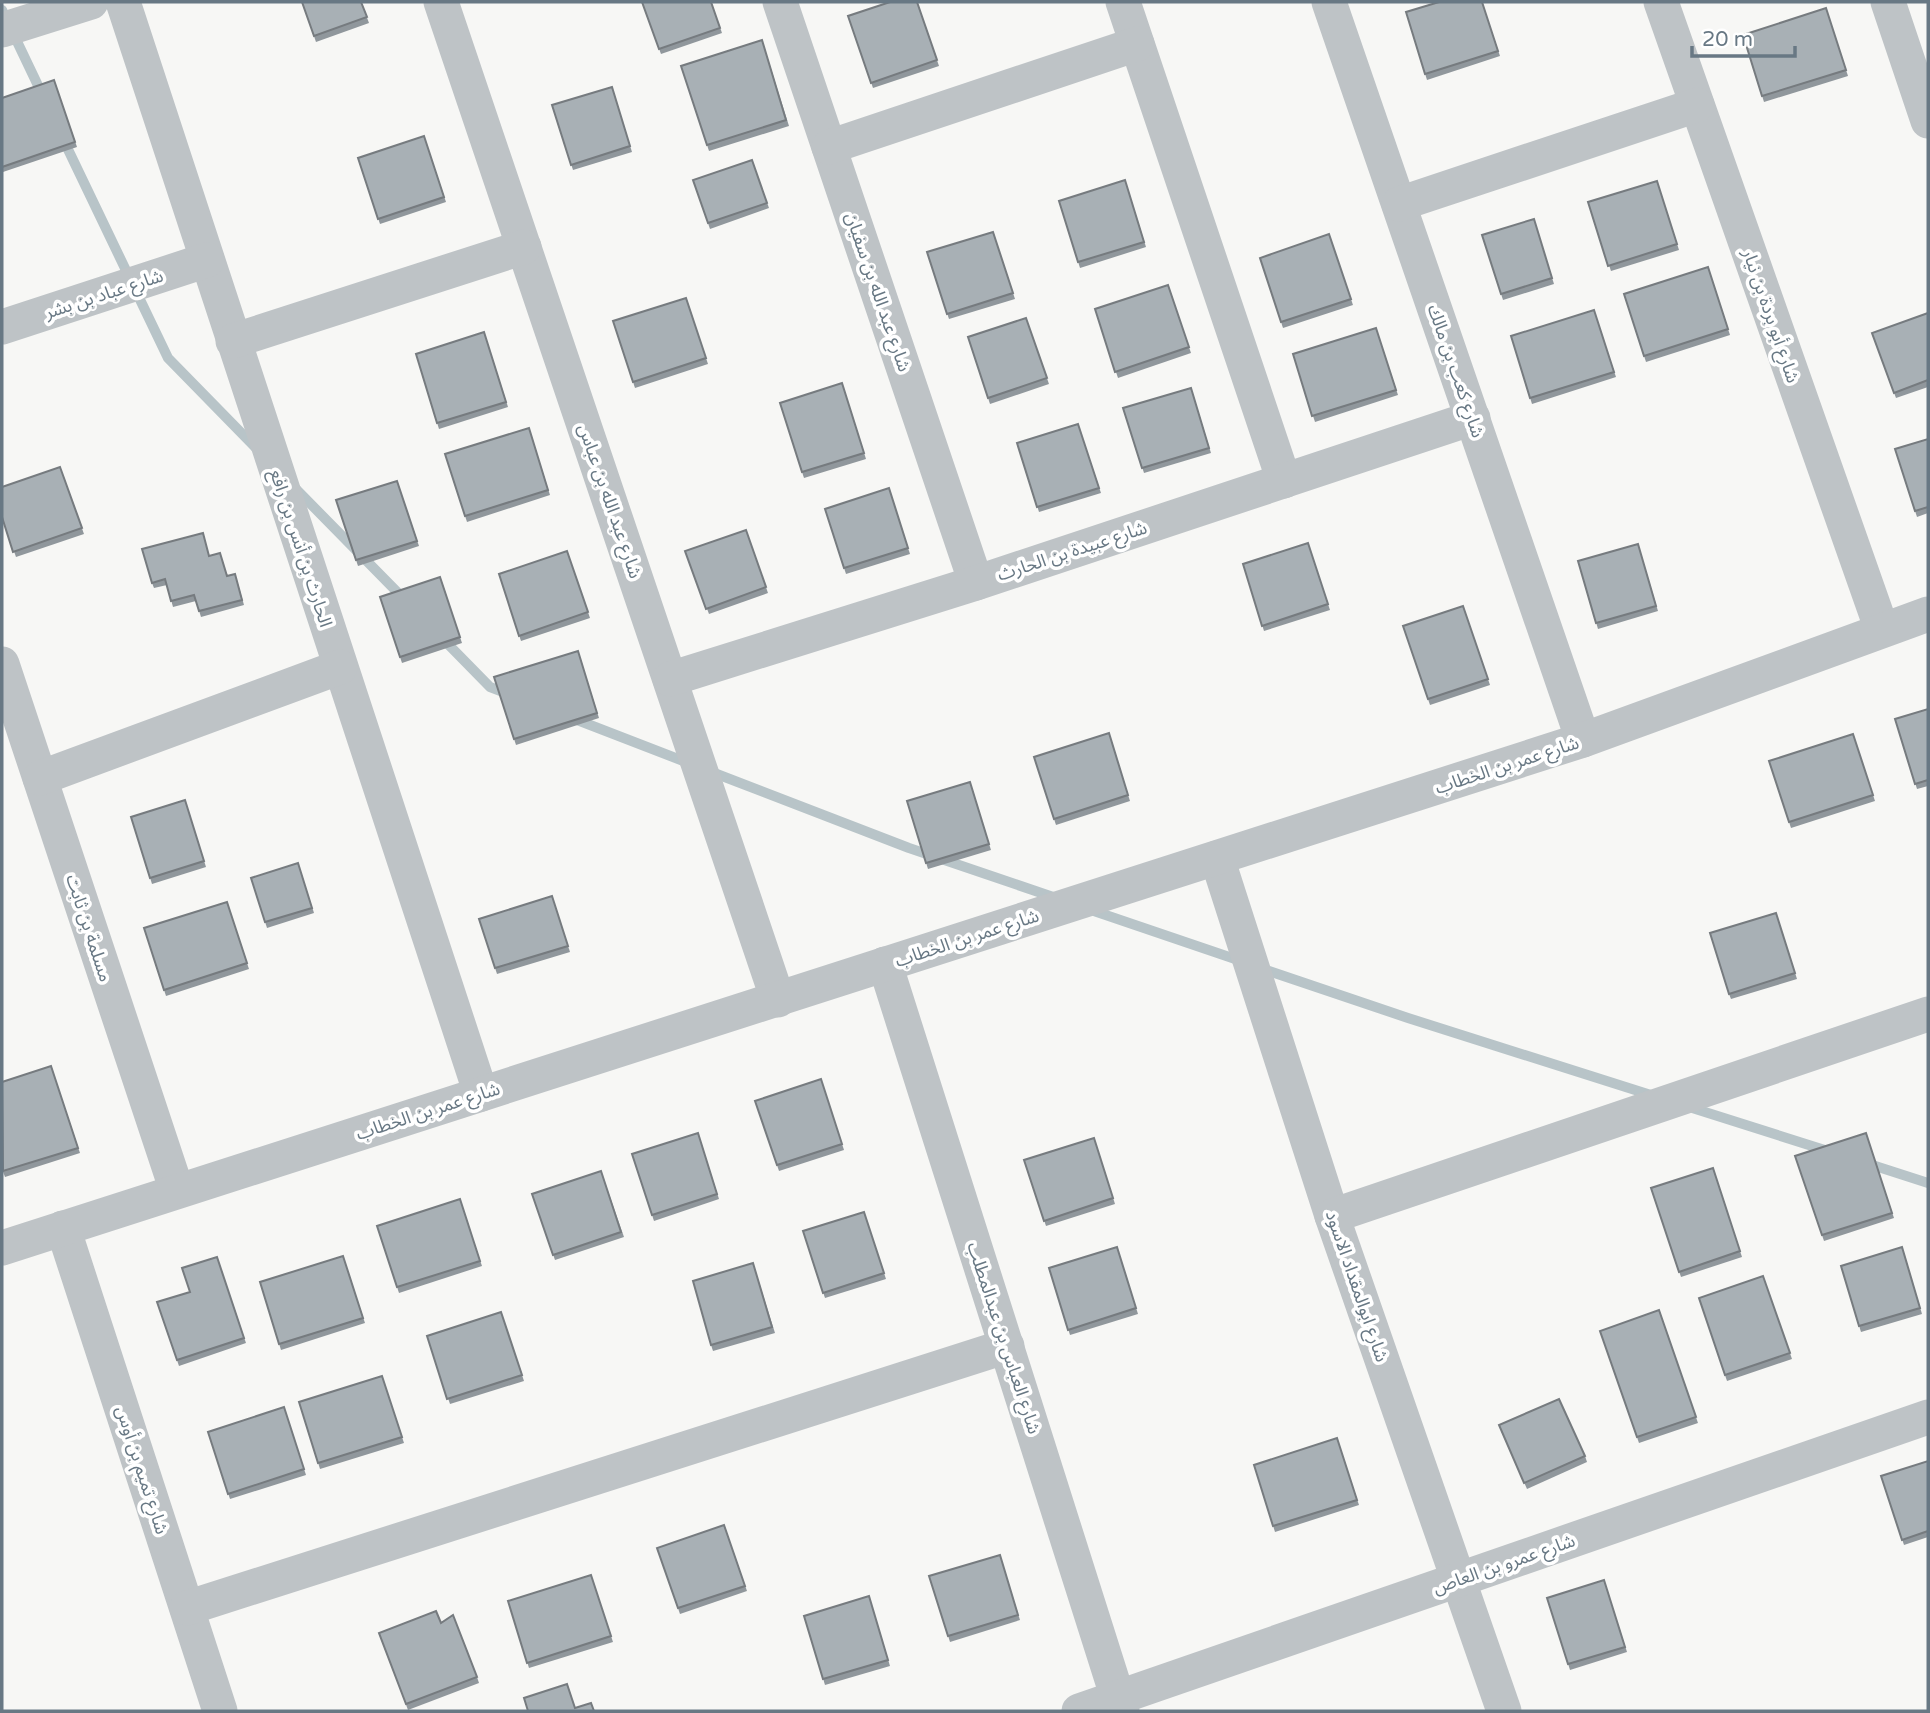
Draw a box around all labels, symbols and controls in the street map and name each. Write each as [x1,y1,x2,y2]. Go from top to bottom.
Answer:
scale bar [1692,14,1795,58]
text: 20 m [1702,27,1753,52]
street label: شارع عبد الله بن سفيان [838,209,916,376]
street label: شارع أبو بردة بن نيار [1735,245,1804,387]
street label: شارع عباد بن بشر [41,264,167,327]
street label: شارع كعب بن مالك [1420,301,1489,442]
street label: شارع عبد الله بن عباس [570,421,647,582]
street label: الحارث بن أنس بن رافع [262,466,337,631]
street label: شارع عبيدة بن الحارث [994,516,1151,588]
street label: شارع عمر بن الخطاب [1432,731,1583,801]
street label: مسلمة بن ثابت [61,871,117,985]
street label: شارع عمر بن الخطاب [892,904,1043,974]
street label: شارع عمر بن الخطاب [353,1077,504,1147]
street label: شارع ابوالمقداد الاسود [1318,1207,1393,1366]
street label: شارع العباس بن عبدالمطلب [960,1239,1045,1438]
street label: شارع تميم بن أوس [108,1403,173,1538]
street label: شارع عمرو بن العاص [1430,1529,1579,1601]

